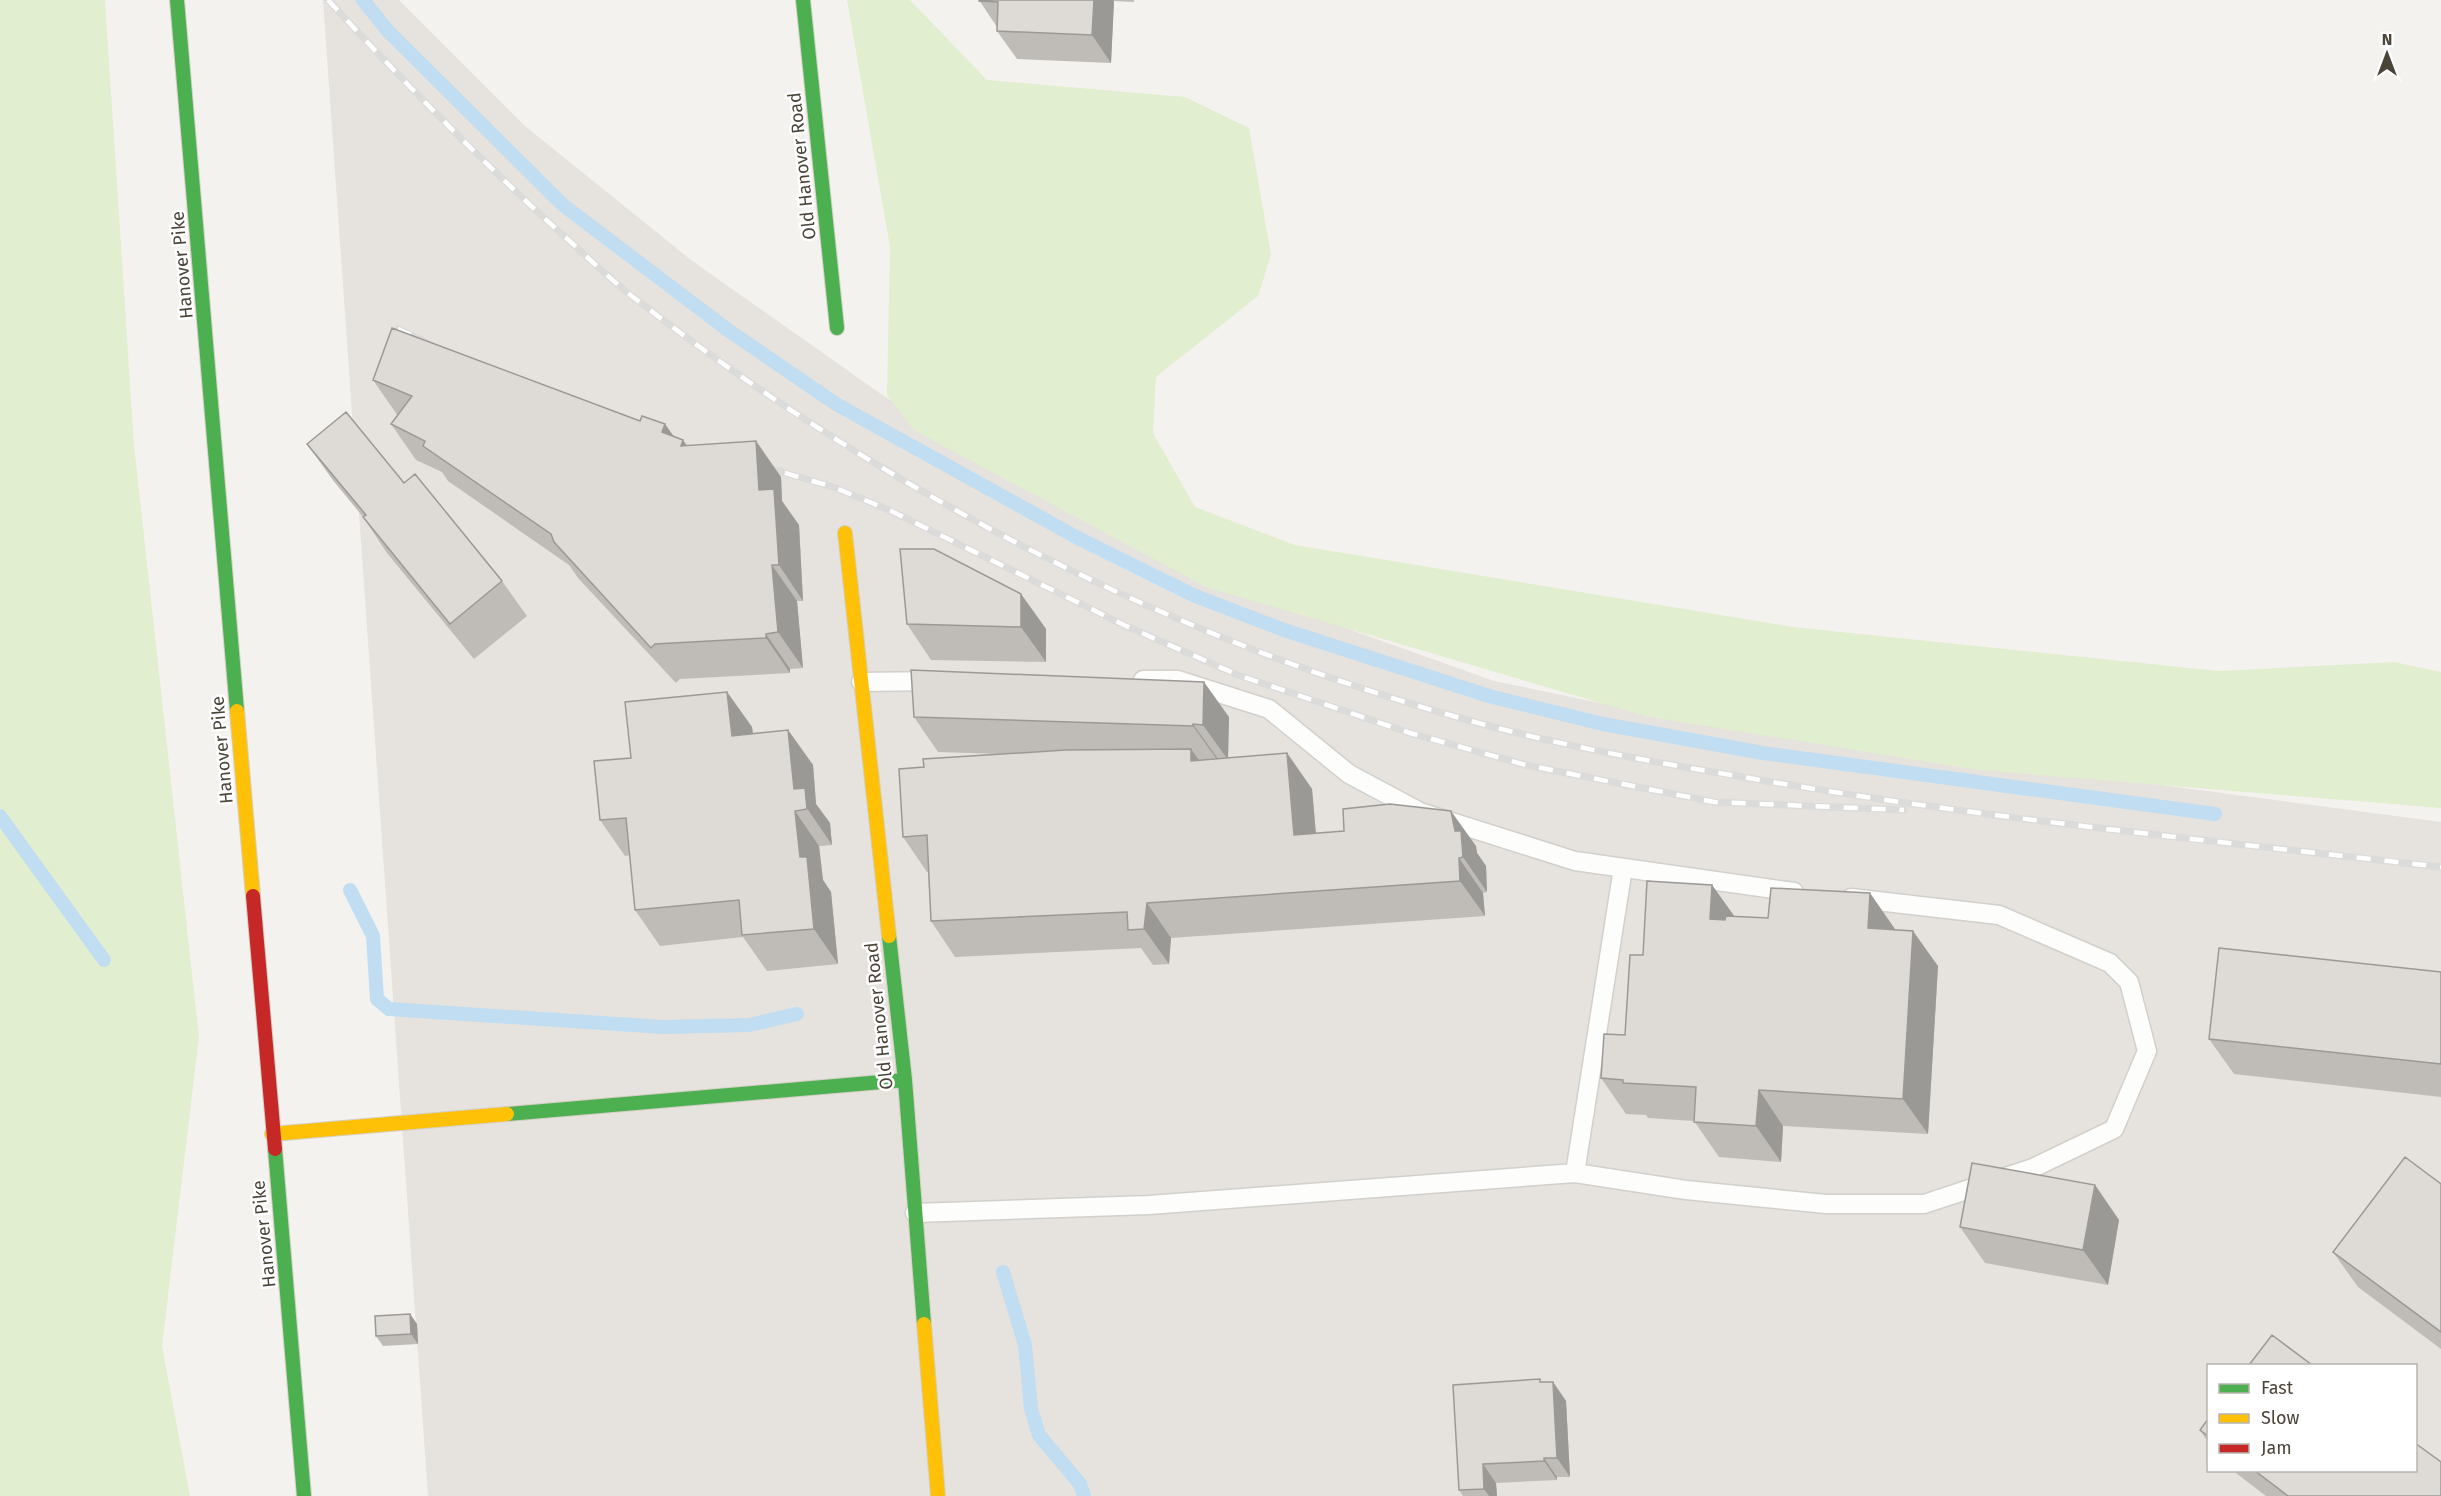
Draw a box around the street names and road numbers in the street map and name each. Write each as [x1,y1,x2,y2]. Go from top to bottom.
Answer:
street label: Old Hanover Road [783,91,821,241]
street label: Hanover Pike [166,210,198,320]
street label: Hanover Pike [206,695,238,805]
street label: Old Hanover Road [860,941,898,1091]
street label: Hanover Pike [247,1179,281,1289]

